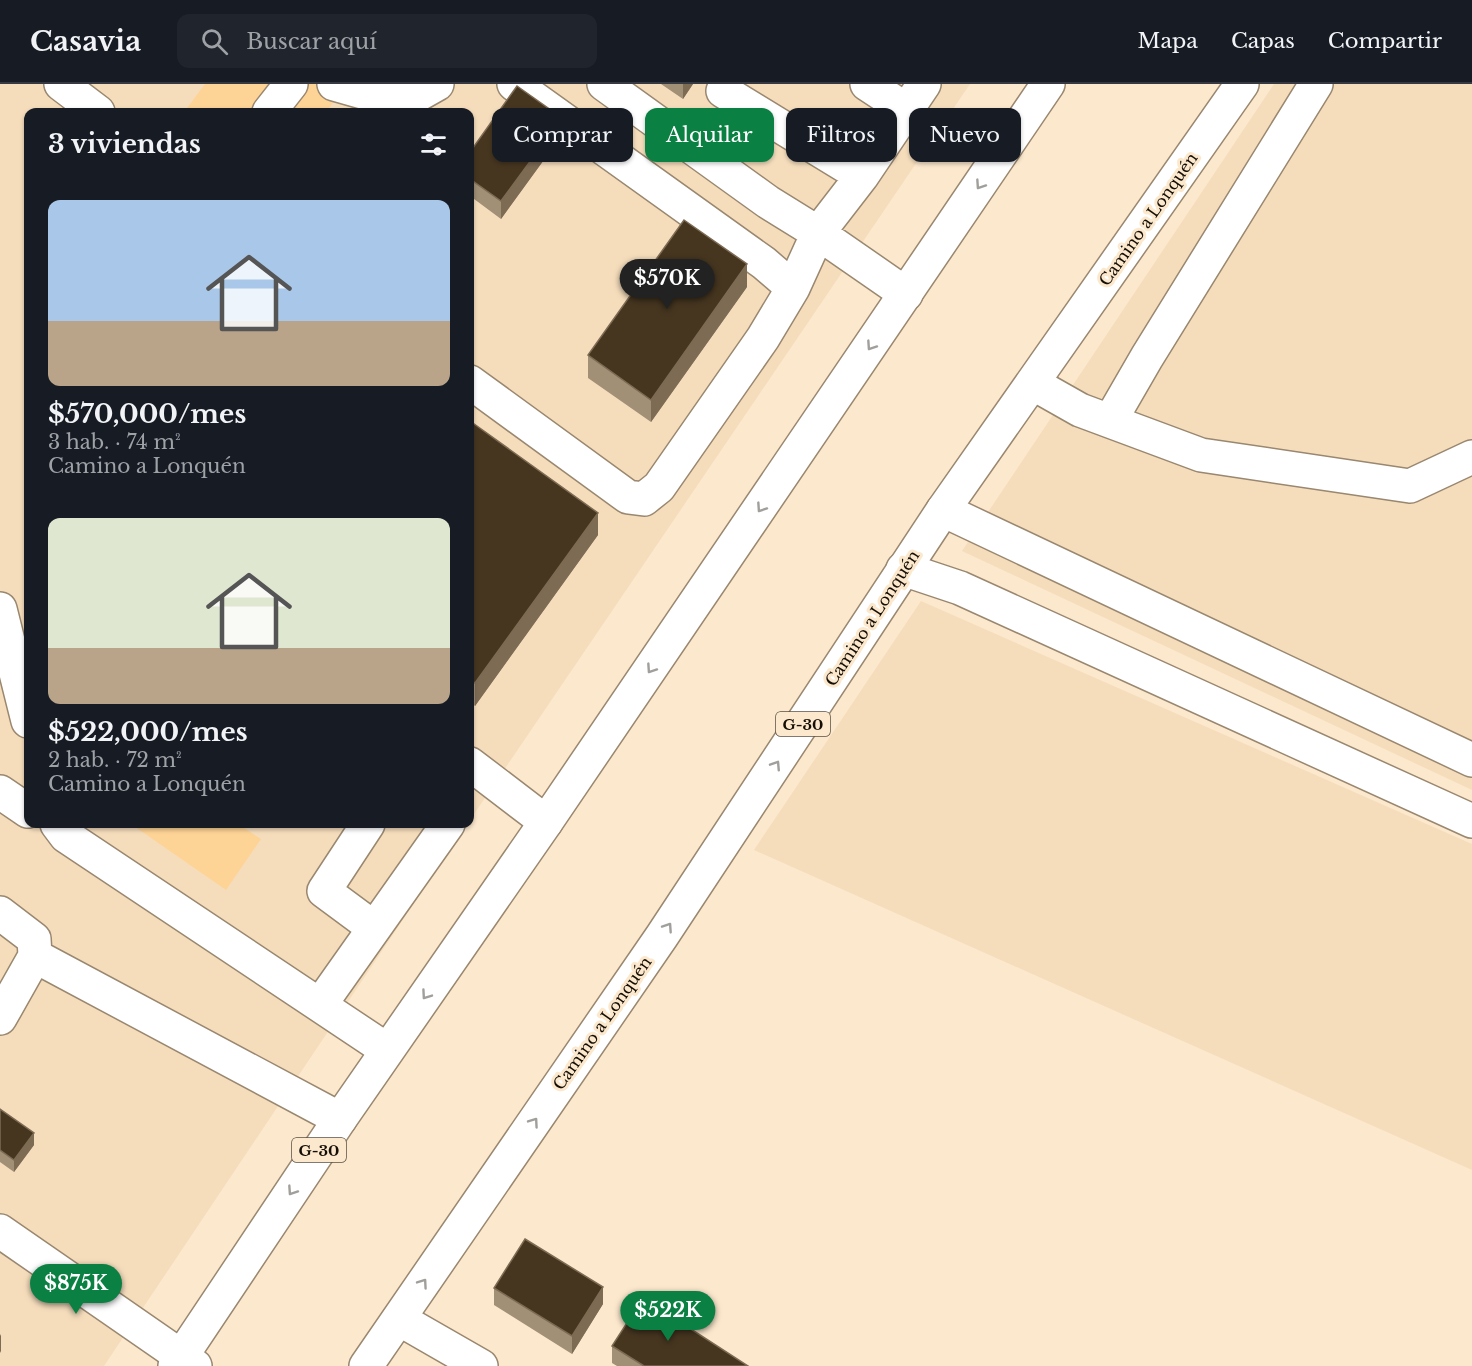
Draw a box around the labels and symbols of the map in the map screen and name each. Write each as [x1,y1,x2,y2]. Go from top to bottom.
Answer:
street label: Camino a Lonquén [1094,148,1202,290]
one-way arrow [976,178,987,189]
pin: $570K [625,259,709,310]
one-way arrow [867,340,878,351]
one-way arrow [757,501,768,512]
street label: Camino a Lonquén [821,546,923,690]
one-way arrow [647,662,658,673]
road number: G-30 [776,712,830,736]
one-way arrow [769,760,780,771]
one-way arrow [661,923,672,934]
street label: Camino a Lonquén [548,952,656,1094]
one-way arrow [422,988,433,999]
one-way arrow [527,1118,538,1129]
road number: G-30 [292,1138,346,1162]
one-way arrow [288,1184,299,1195]
pin: $875K [34,1264,118,1315]
one-way arrow [416,1279,427,1290]
pin: $522K [626,1291,710,1342]

